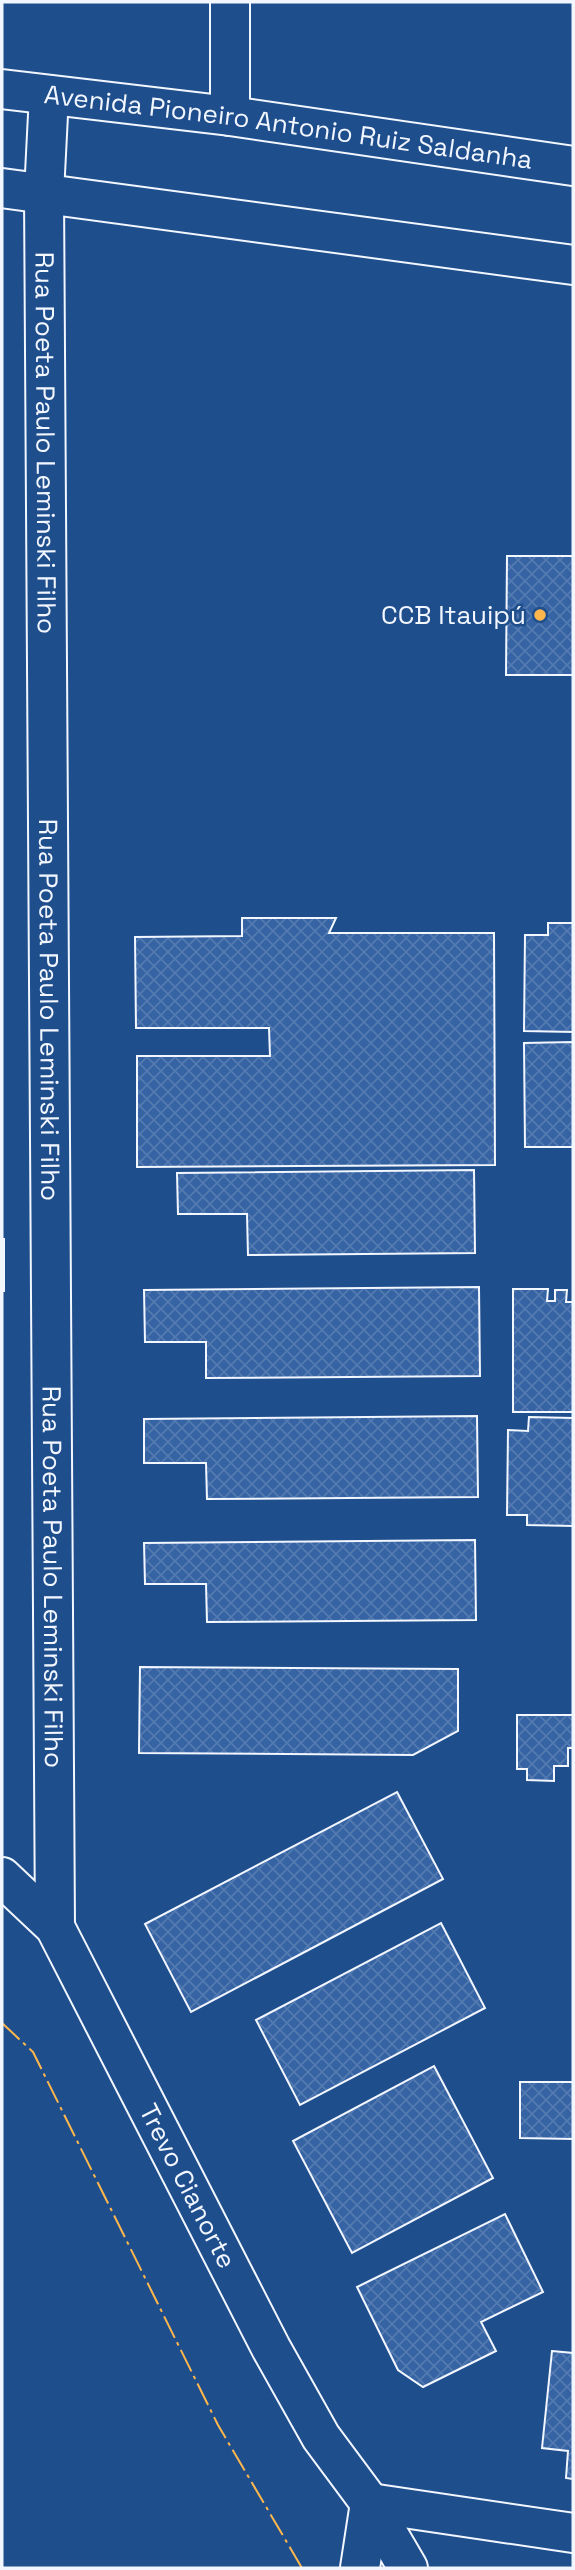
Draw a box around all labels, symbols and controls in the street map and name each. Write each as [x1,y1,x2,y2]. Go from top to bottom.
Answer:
street label: Avenida Pioneiro Antonio Ruiz Saldanha [42,77,535,177]
street label: Rua Poeta Paulo Leminski Filho [27,251,64,634]
place label: CCB Itauipú [381,598,526,632]
marker: CCB Itauipú [532,607,548,623]
street label: Rua Poeta Paulo Leminski Filho [31,818,67,1201]
street label: Rua Poeta Paulo Leminski Filho [35,1385,71,1768]
street label: Trevo Cianorte [132,2098,244,2274]

